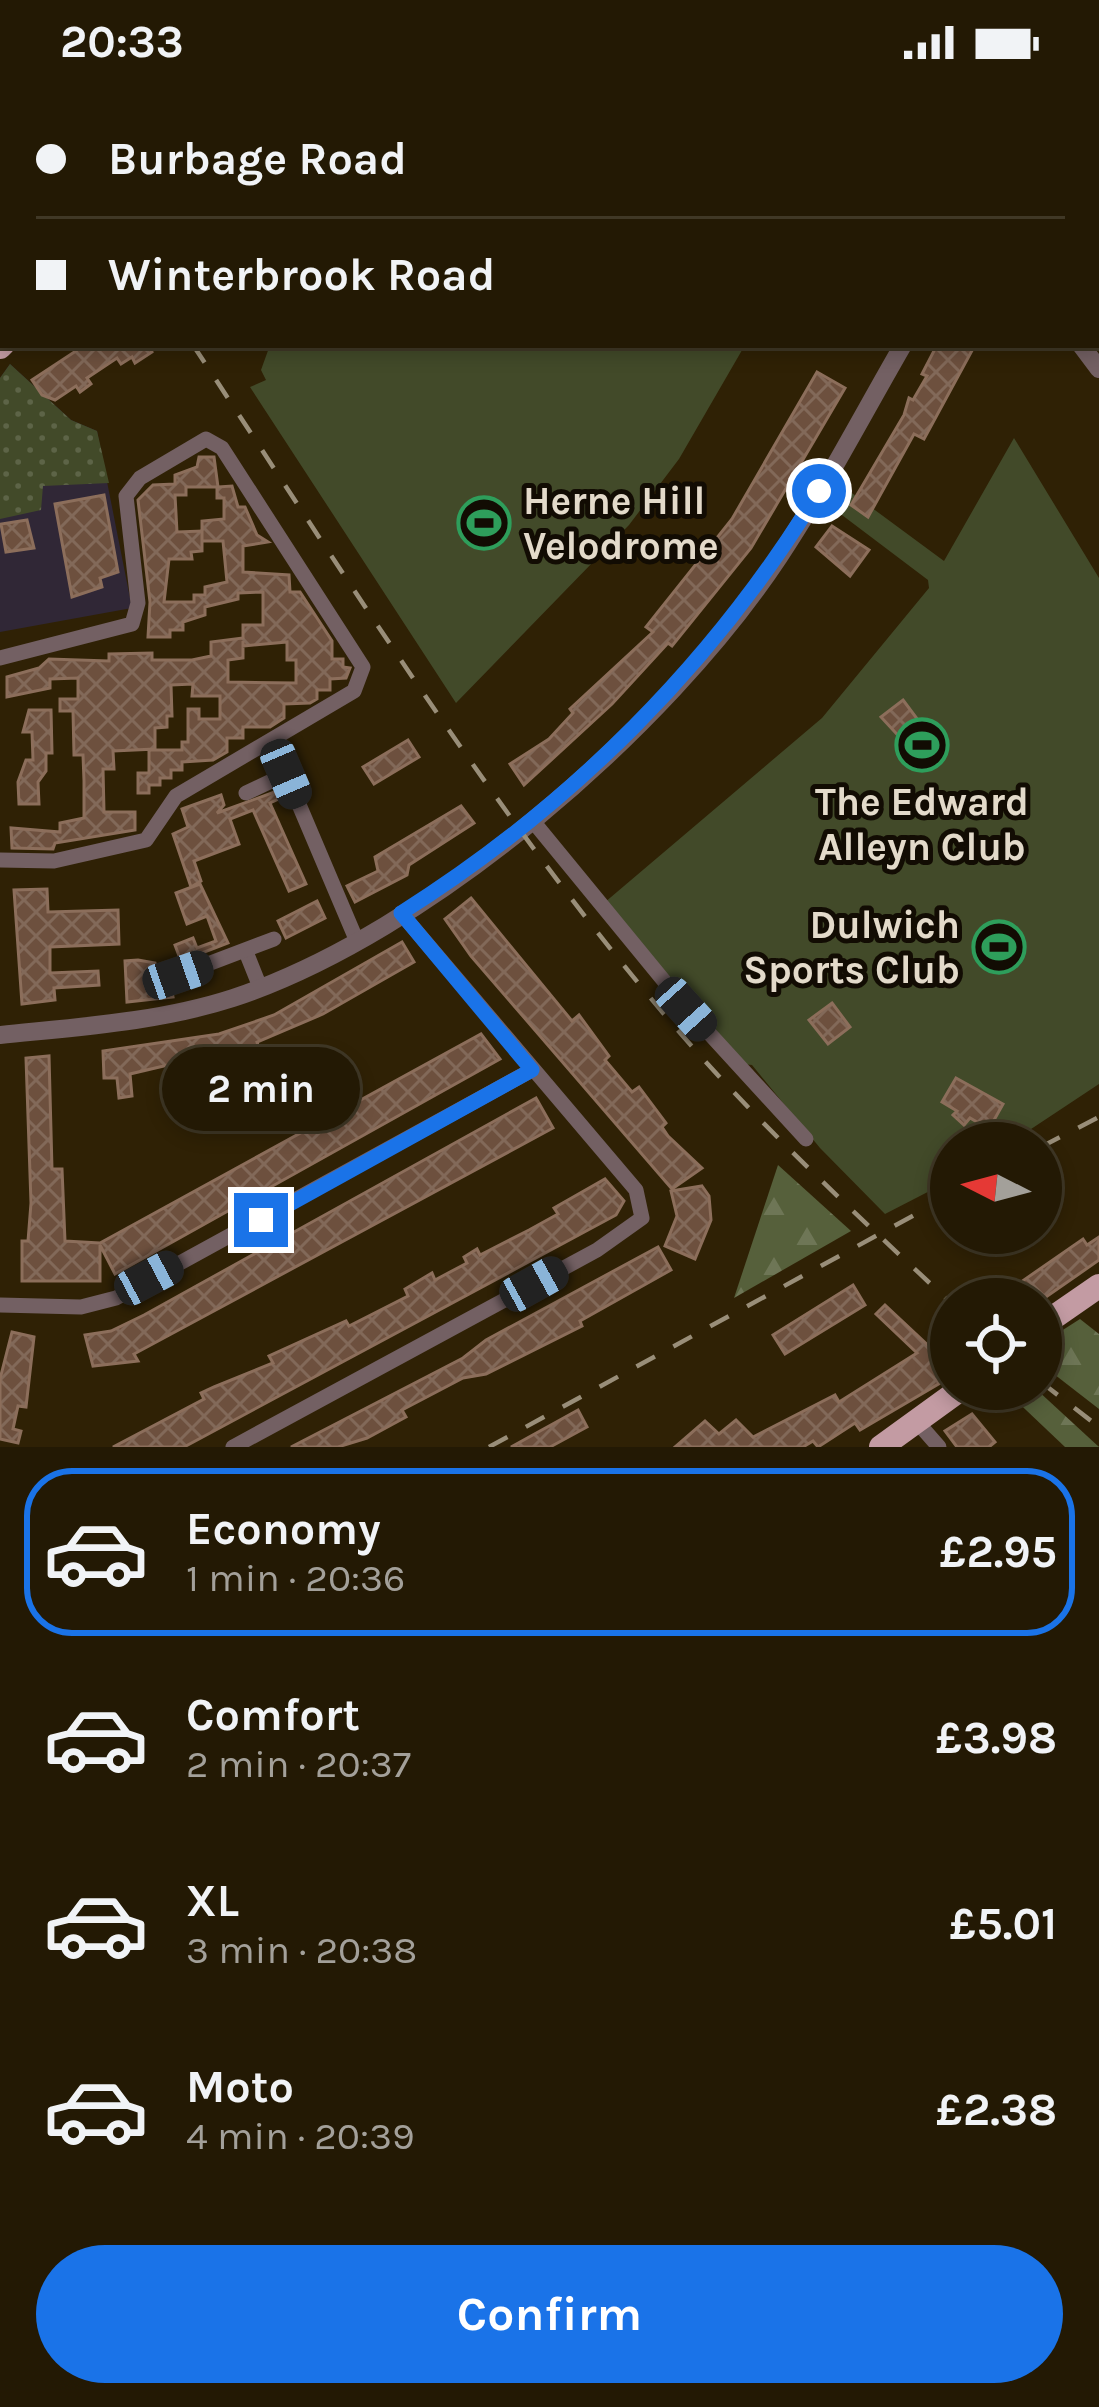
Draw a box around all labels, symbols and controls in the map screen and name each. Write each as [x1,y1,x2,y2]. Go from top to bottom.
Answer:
text: 20:33 [60,16,184,68]
text: Burbage Road [108,133,407,185]
text: Winterbrook Road [108,249,495,301]
route start [792,464,846,518]
place label: Herne Hill Velodrome [523,478,719,569]
sports icon: Herne Hill Velodrome [456,495,512,551]
sports icon: The Edward Alleyn Club [894,717,950,773]
car [255,734,317,814]
place label: The Edward Alleyn Club [815,779,1029,870]
place label: Dulwich Sports Club [743,902,960,993]
sports icon: Dulwich Sports Club [971,919,1027,975]
car [138,946,218,1004]
car [649,970,723,1048]
callout: 2 min [162,1046,360,1130]
text: 2 min [207,1066,315,1112]
north arrow [930,1122,1062,1254]
map controls [930,1122,1062,1410]
route end [234,1193,288,1247]
car [109,1245,189,1311]
car [494,1251,574,1317]
button: locate [930,1278,1062,1410]
icon: car [42,1498,150,1606]
text: Economy [186,1503,381,1555]
text: £2.95 [939,1526,1057,1578]
text: 1 min · 20:36 [186,1555,405,1601]
icon: car [42,1684,150,1792]
text: Comfort [186,1689,360,1741]
text: £3.98 [936,1712,1057,1764]
text: 2 min · 20:37 [186,1741,411,1787]
icon: car [42,1870,150,1978]
text: XL [186,1875,239,1927]
text: £5.01 [950,1898,1057,1950]
text: 3 min · 20:38 [186,1927,417,1973]
icon: car [42,2056,150,2164]
text: Moto [186,2061,294,2113]
text: £2.38 [936,2084,1057,2136]
text: 4 min · 20:39 [186,2113,415,2159]
button: Confirm [36,2245,1063,2383]

